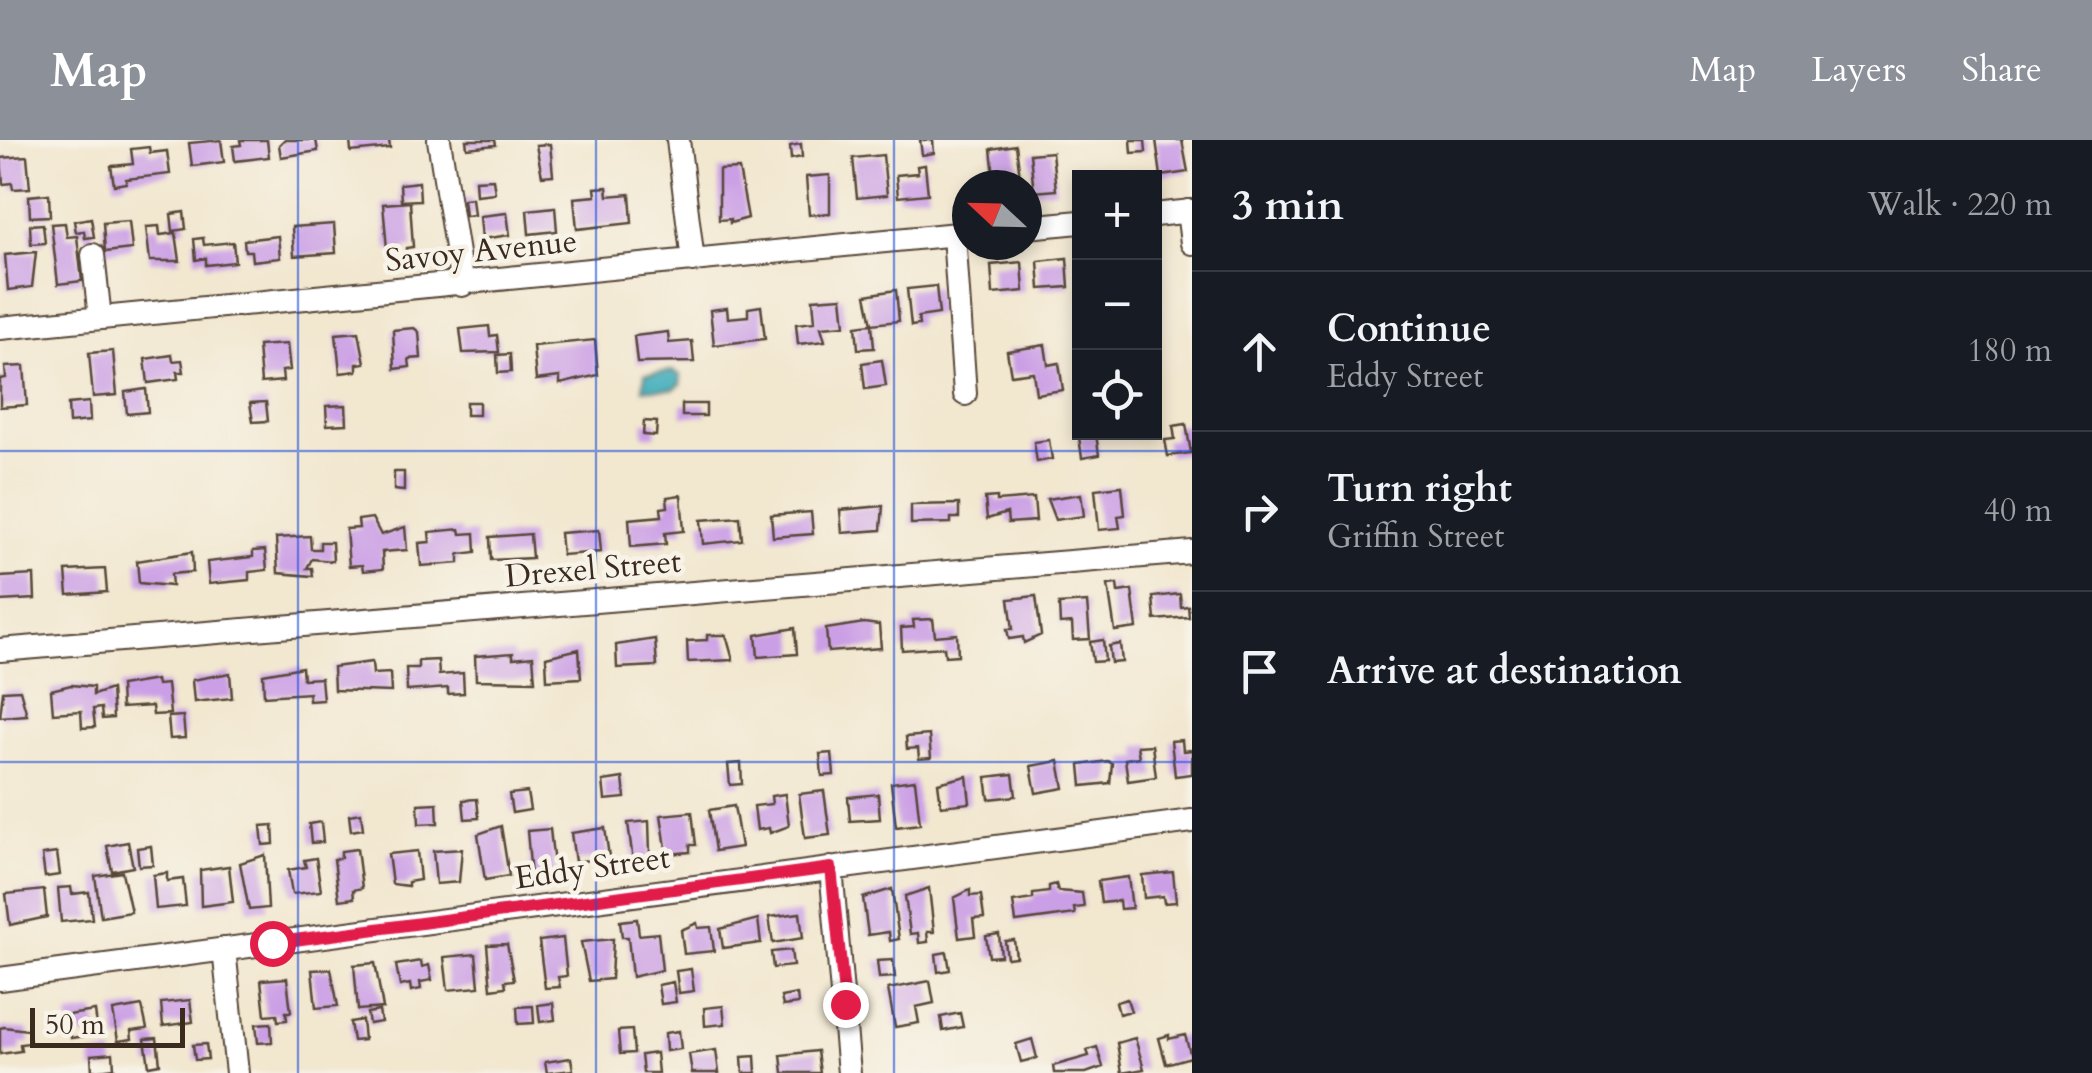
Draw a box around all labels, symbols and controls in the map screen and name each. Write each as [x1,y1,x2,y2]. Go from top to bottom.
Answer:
text: Map [50,38,148,103]
text: Map [1690,46,1756,94]
text: Layers [1811,46,1906,94]
text: Share [1961,46,2042,94]
north arrow [952,170,1042,260]
map controls [1072,170,1162,440]
button: + [1072,170,1162,260]
text: 3 min [1232,177,1344,234]
text: Walk · 220 m [1867,183,2052,227]
street label: Savoy Avenue [383,219,579,283]
button: − [1072,260,1162,350]
text: Continue [1327,303,1491,355]
icon: ahead [1232,324,1287,379]
text: 180 m [1967,329,2052,373]
button: locate [1072,350,1162,440]
text: Eddy Street [1327,355,1483,399]
text: Turn right [1327,463,1512,515]
icon: right [1232,484,1287,539]
text: 40 m [1984,489,2052,533]
text: Griffin Street [1327,515,1504,559]
street label: Drexel Street [503,539,683,599]
icon: arrive [1232,644,1287,699]
text: Arrive at destination [1327,645,1682,697]
street label: Eddy Street [512,835,673,901]
route start [250,921,296,967]
route end [823,982,869,1028]
scale bar [30,1003,185,1048]
text: 50 m [45,1006,105,1044]

